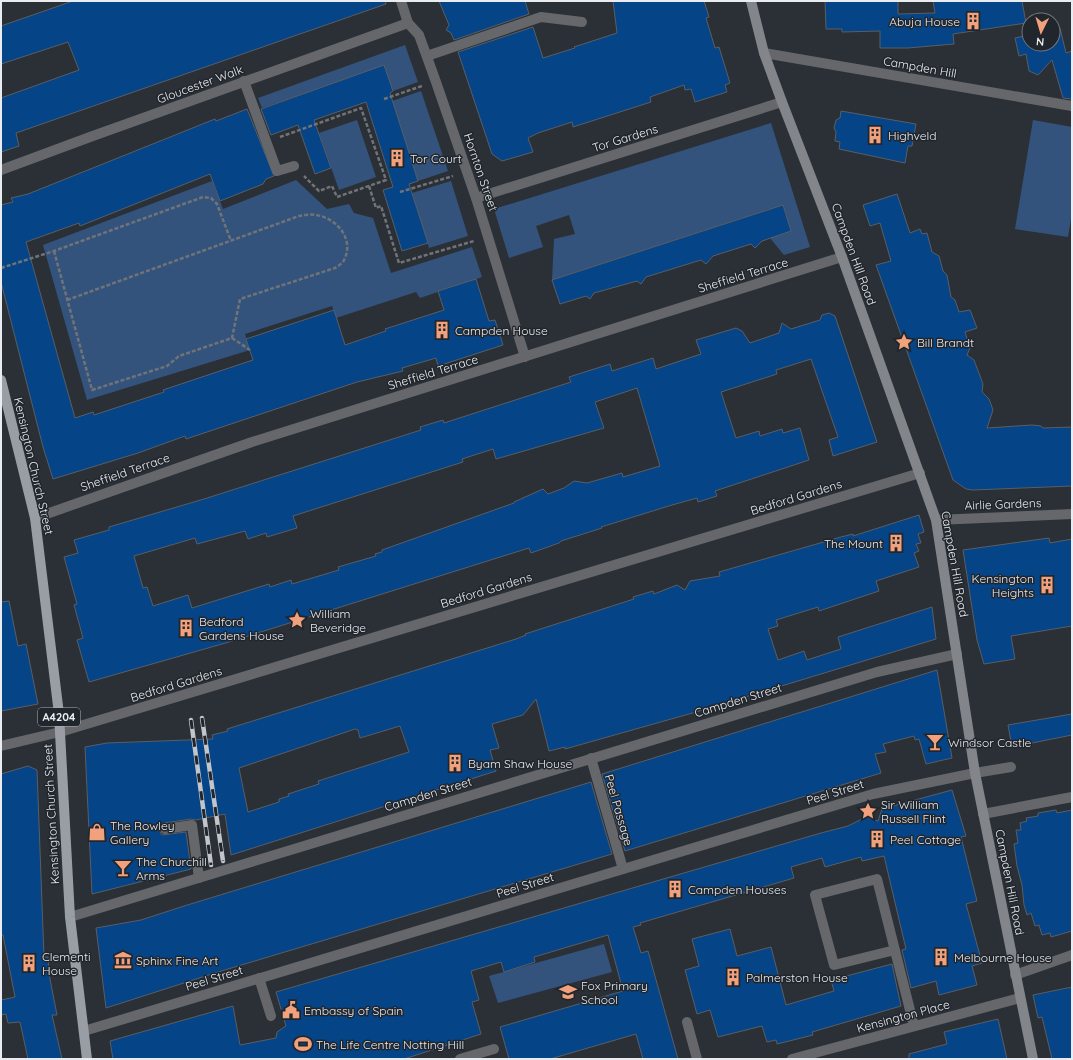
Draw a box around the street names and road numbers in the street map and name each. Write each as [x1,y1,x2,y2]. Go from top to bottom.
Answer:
street label: Campden Hill [882,53,958,81]
street label: Gloucester Walk [155,62,245,106]
street label: Tor Gardens [590,121,660,155]
street label: Hornton Street [461,131,501,213]
street label: Campden Hill Road [829,201,879,307]
street label: Sheffield Terrace [696,254,790,296]
street label: Sheffield Terrace [386,351,480,393]
street label: Kensington Church Street [11,396,57,536]
street label: Sheffield Terrace [78,450,172,494]
street label: Bedford Gardens [749,476,844,518]
street label: Airlie Gardens [964,495,1042,513]
street label: Campden Hill Road [938,510,972,618]
street label: Bedford Gardens [439,569,534,611]
street label: Bedford Gardens [129,663,224,705]
street label: Campden Street [693,680,783,720]
road number: A4204 [38,708,80,726]
street label: Kensington Church Street [40,743,62,885]
street label: Peel Passage [602,773,636,848]
street label: Campden Street [383,774,473,814]
street label: Peel Street [804,776,866,808]
street label: Campden Hill Road [992,828,1028,936]
street label: Peel Street [494,869,556,901]
street label: Peel Street [183,962,245,994]
street label: Kensington Place [855,996,951,1036]

